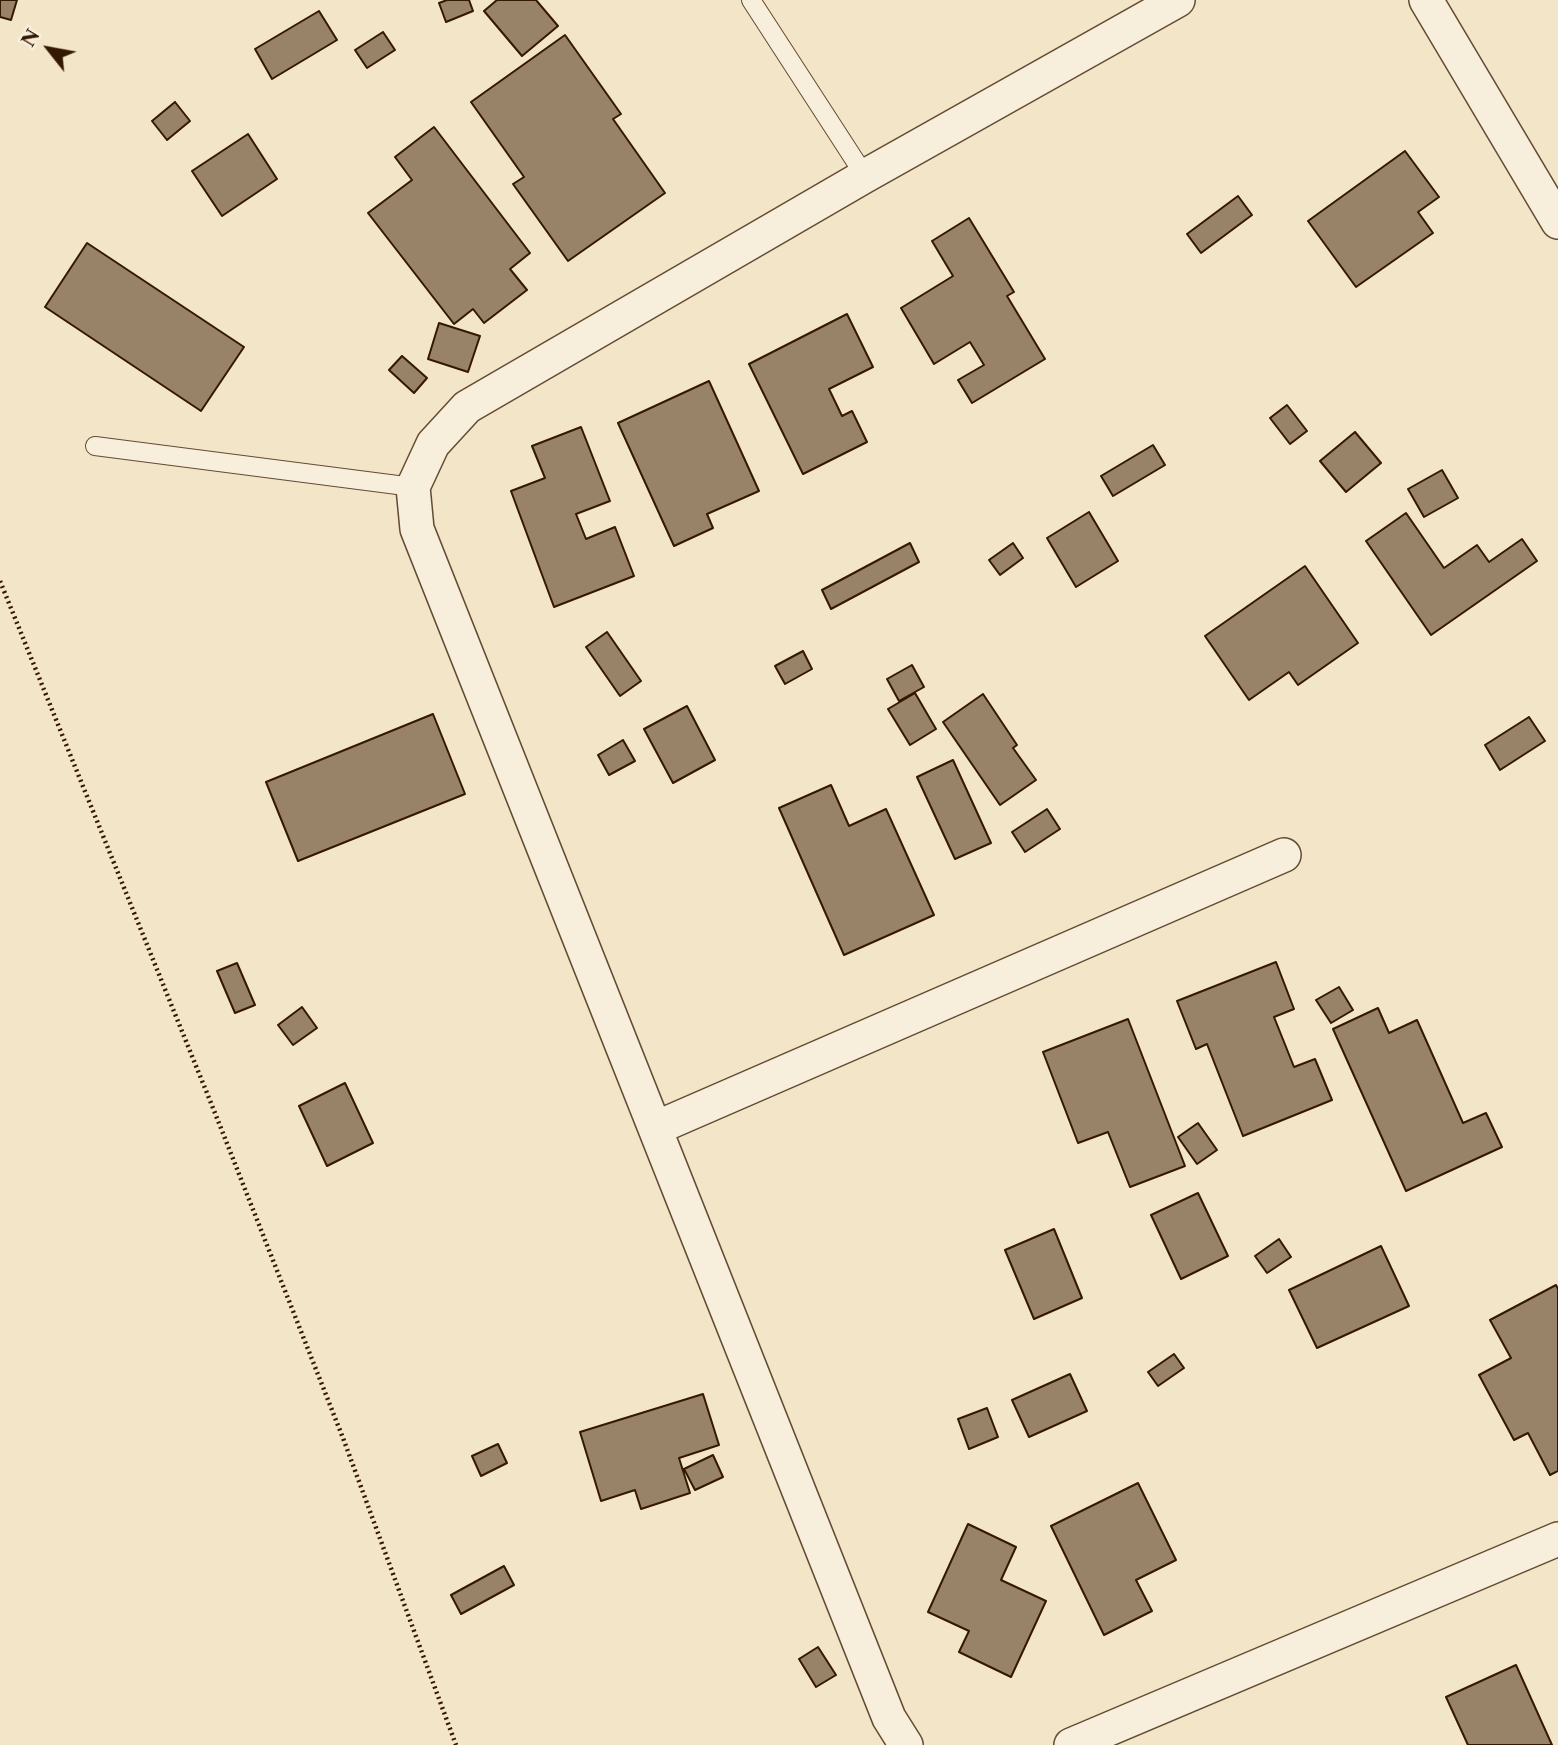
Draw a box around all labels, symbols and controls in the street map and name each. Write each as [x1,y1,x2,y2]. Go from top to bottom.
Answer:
north arrow [14,14,84,84]
text: N [16,25,45,51]

